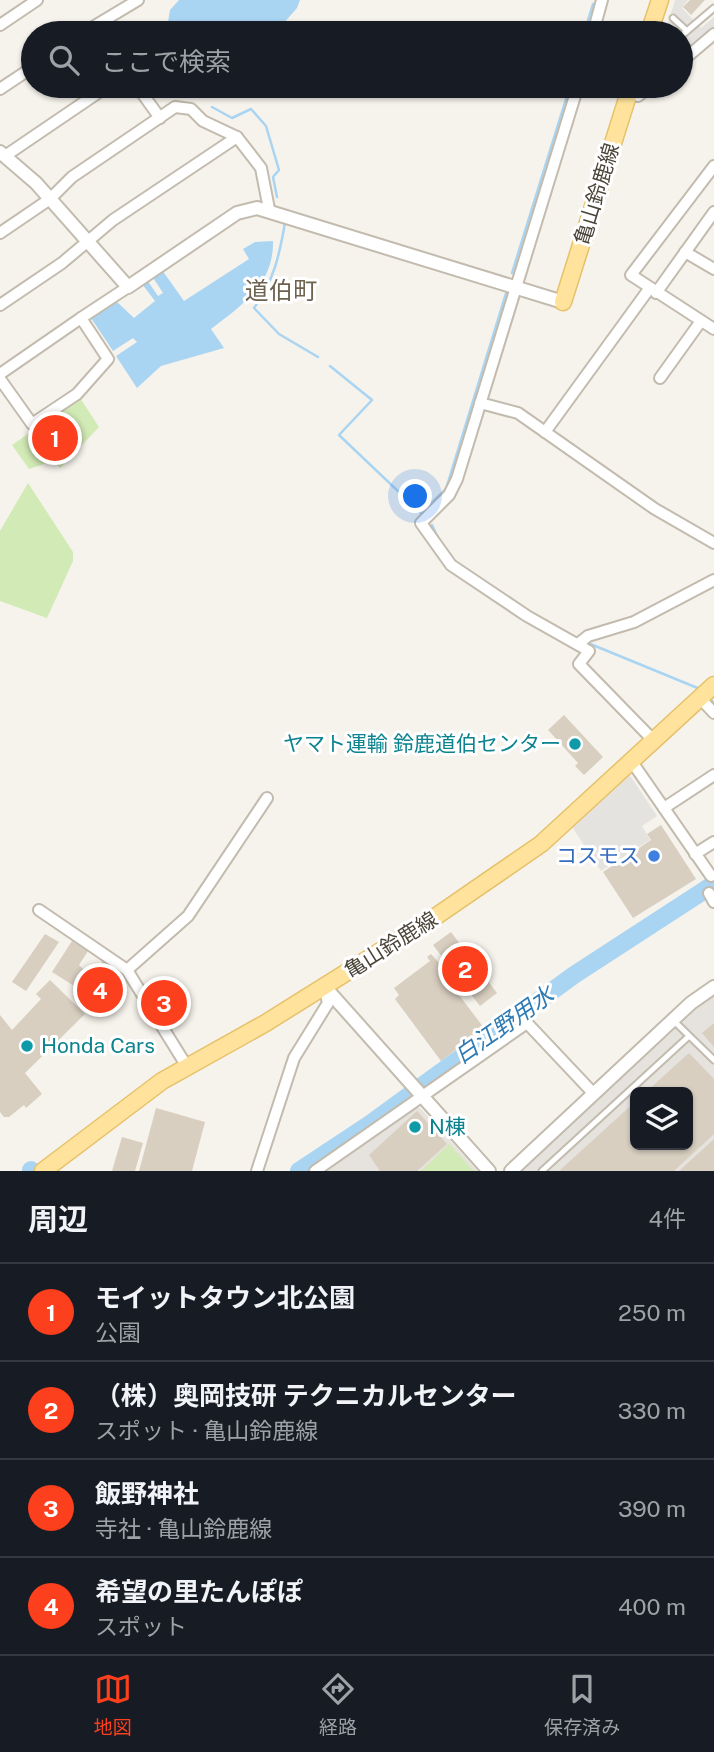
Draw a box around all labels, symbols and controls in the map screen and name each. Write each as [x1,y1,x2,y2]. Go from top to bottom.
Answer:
search box [21,21,693,98]
icon: search [45,41,83,79]
text: ここで検索 [101,46,231,77]
street label: 亀山鈴鹿線 [569,140,624,248]
district label: 道伯町 [245,276,317,304]
pin: 1 [32,412,78,464]
your location [398,479,432,513]
place label: ヤマト運輸 鈴鹿道伯センター [283,731,561,756]
marker: ヤマト運輸 鈴鹿道伯センター [567,736,583,752]
place label: コスモス [556,843,640,868]
marker: コスモス [646,848,662,864]
street label: 亀山鈴鹿線 [340,906,442,983]
pin: 2 [442,943,488,995]
pin: 4 [77,964,123,1016]
pin: 3 [141,977,187,1029]
water label: 白江野用水 [449,979,561,1069]
place label: Honda Cars [41,1033,155,1058]
marker: Honda Cars [19,1038,35,1054]
map controls [630,1087,693,1150]
button: layers [630,1087,693,1150]
place label: N棟 [429,1114,466,1139]
marker: N棟 [407,1119,423,1135]
text: 周辺 [28,1201,88,1237]
text: 4件 [649,1205,686,1232]
text: モイットタウン北公園 [95,1282,355,1313]
text: 1 [46,1299,56,1326]
text: 250 m [618,1299,686,1326]
text: 公園 [95,1319,141,1346]
text: （株）奥岡技研 テクニカルセンター [95,1380,517,1411]
text: 2 [44,1397,58,1424]
text: 330 m [618,1397,686,1424]
text: スポット · 亀山鈴鹿線 [95,1417,318,1444]
text: 飯野神社 [95,1478,199,1509]
text: 3 [43,1495,59,1522]
text: 390 m [618,1495,686,1522]
text: 寺社 · 亀山鈴鹿線 [95,1515,272,1542]
text: 希望の里たんぽぽ [95,1576,303,1607]
text: 4 [43,1593,59,1620]
text: 400 m [618,1593,686,1620]
text: スポット [95,1613,187,1640]
tab: 地図 [94,1670,132,1739]
tab: 経路 [319,1670,357,1739]
tab: 保存済み [544,1670,620,1739]

